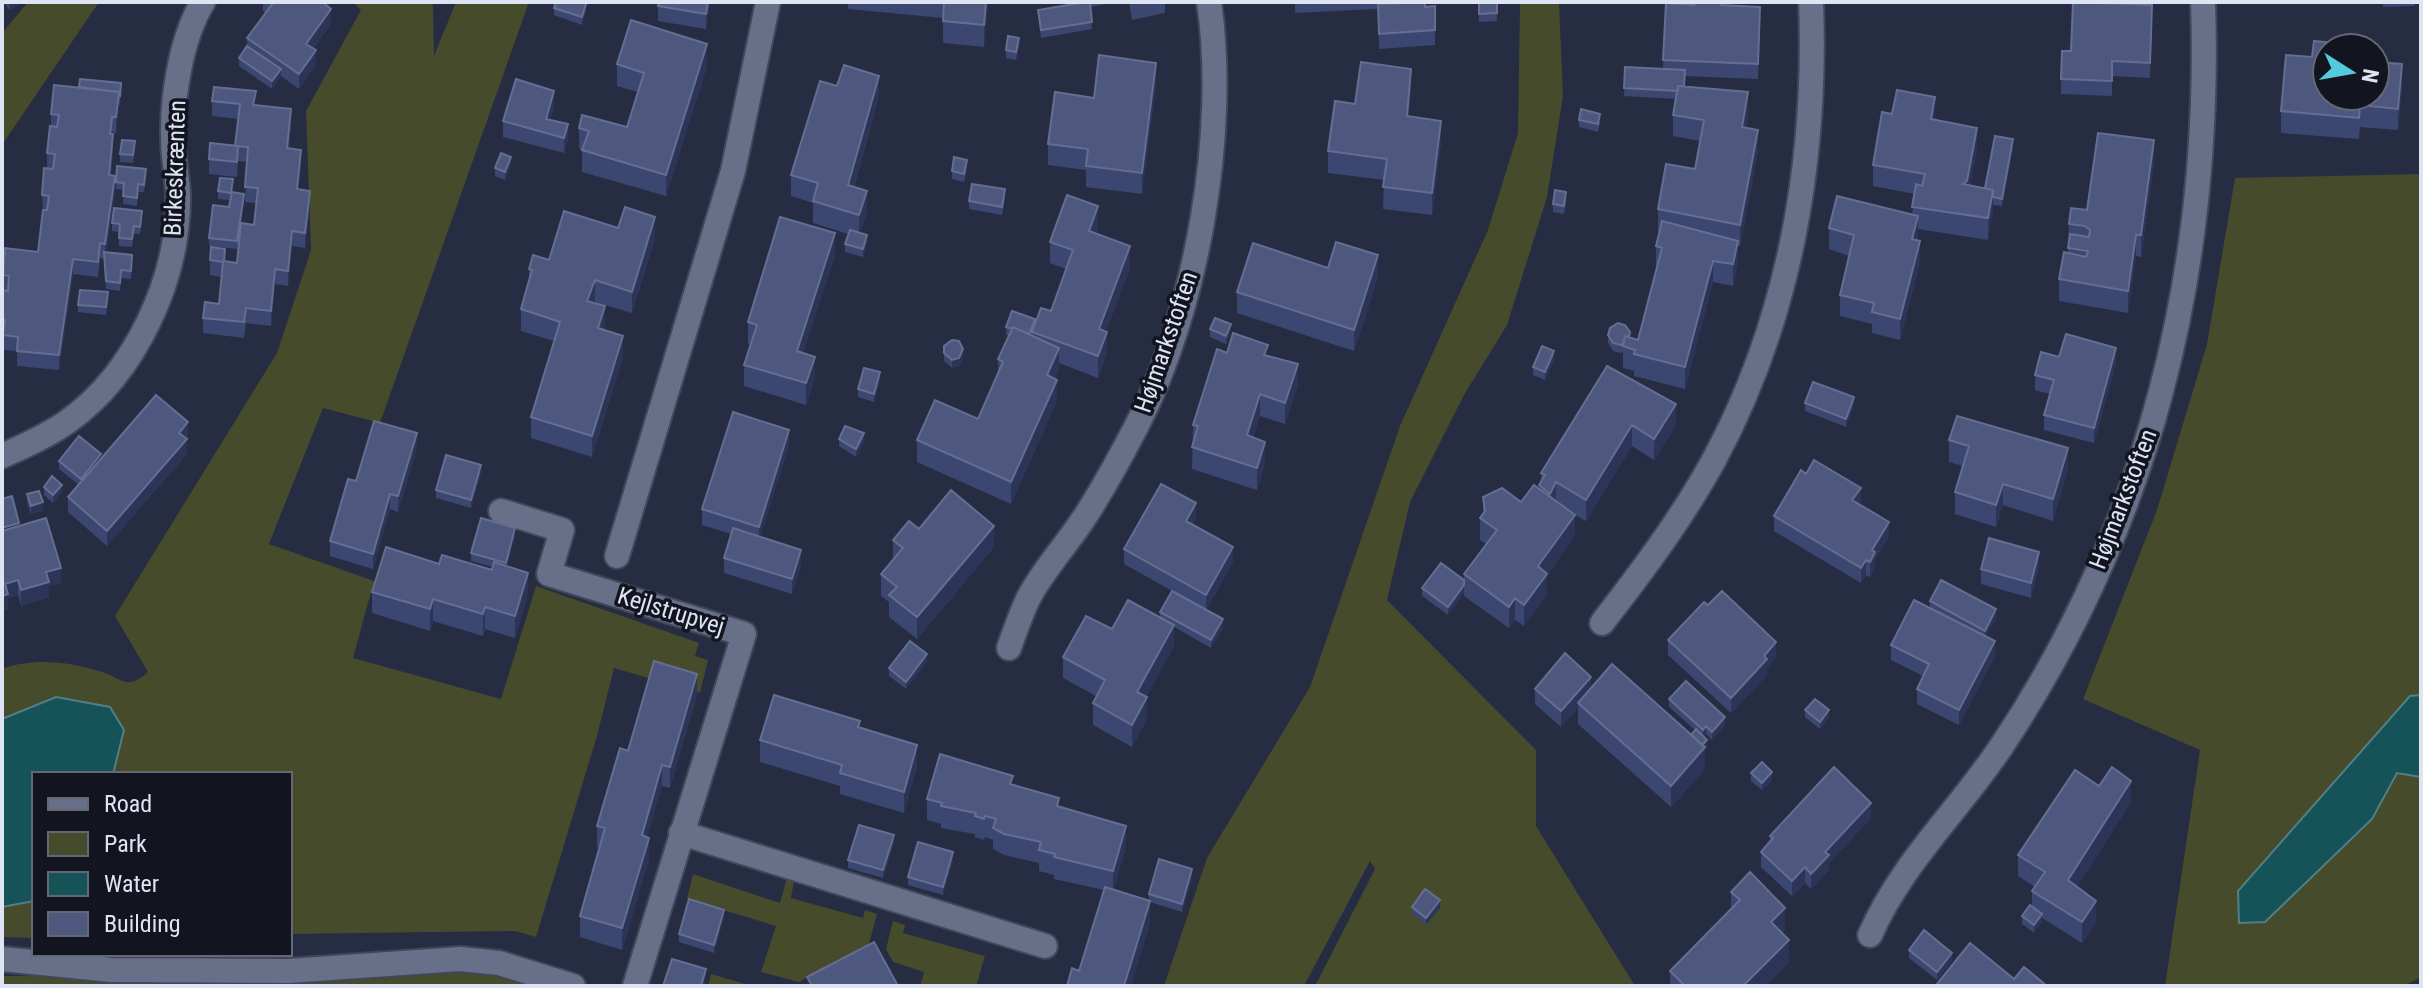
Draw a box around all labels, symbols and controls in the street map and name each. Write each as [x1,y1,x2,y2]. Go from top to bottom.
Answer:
north arrow [2311,32,2391,112]
text: N [2357,67,2384,85]
street label: Birkeskrænten [159,100,191,236]
street label: Højmarkstoften [1129,268,1203,416]
street label: Højmarkstoften [2084,425,2162,573]
street label: Kejlstrupvej [614,581,728,641]
legend [32,772,292,956]
text: Road [104,790,152,818]
text: Park [104,830,147,858]
text: Water [104,870,159,898]
text: Building [104,910,181,938]

